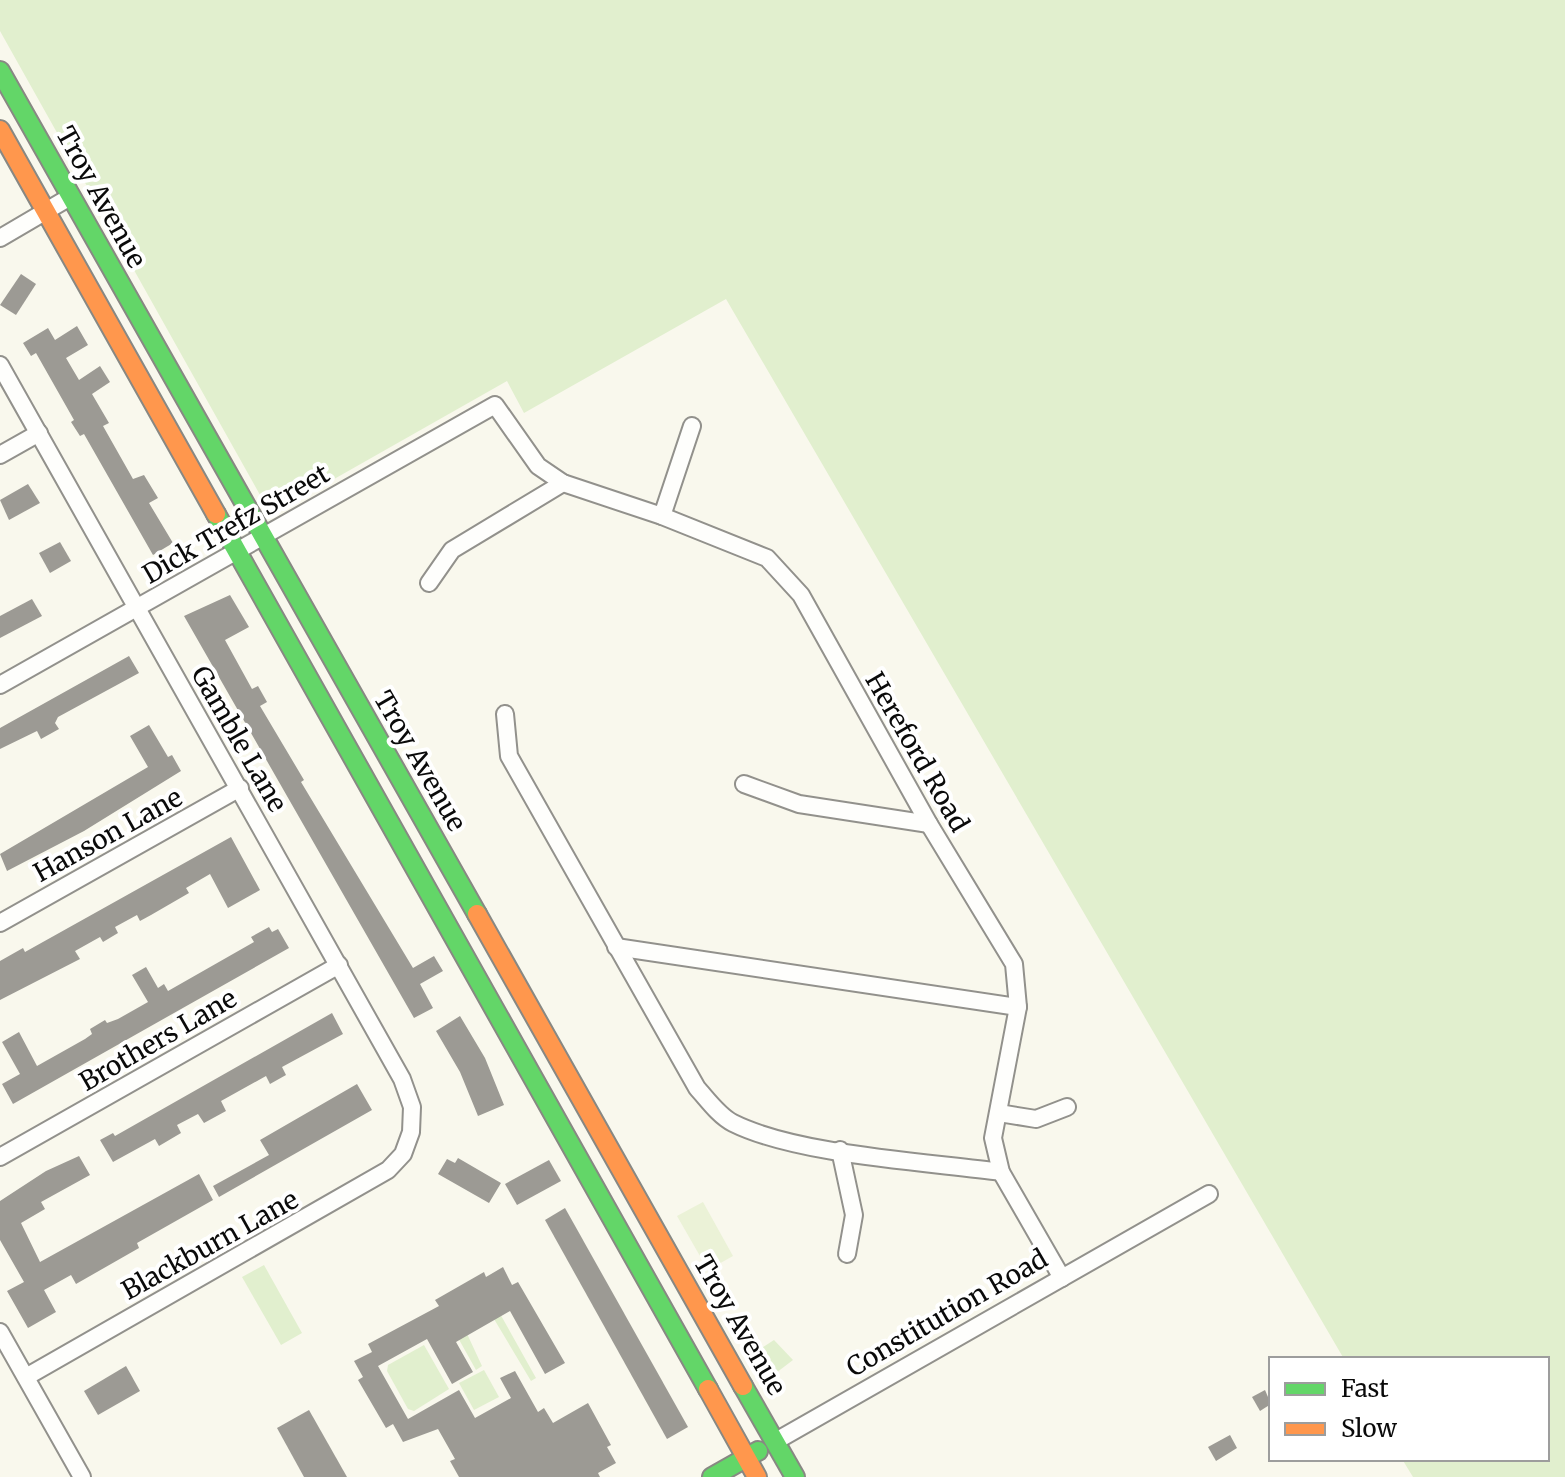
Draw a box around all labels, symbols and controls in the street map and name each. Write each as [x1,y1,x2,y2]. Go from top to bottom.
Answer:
street label: Troy Avenue [49,120,154,273]
street label: Dick Trefz Street [136,457,335,590]
street label: Gamble Lane [184,660,294,818]
street label: Hereford Road [858,666,977,838]
street label: Troy Avenue [367,685,474,837]
street label: Hanson Lane [28,780,188,889]
street label: Brothers Lane [73,981,242,1098]
street label: Blackburn Lane [116,1182,304,1307]
street label: Constitution Road [840,1241,1053,1384]
street label: Troy Avenue [687,1249,794,1401]
legend [1269,1357,1549,1461]
text: Fast [1341,1373,1389,1404]
text: Slow [1341,1413,1397,1444]

